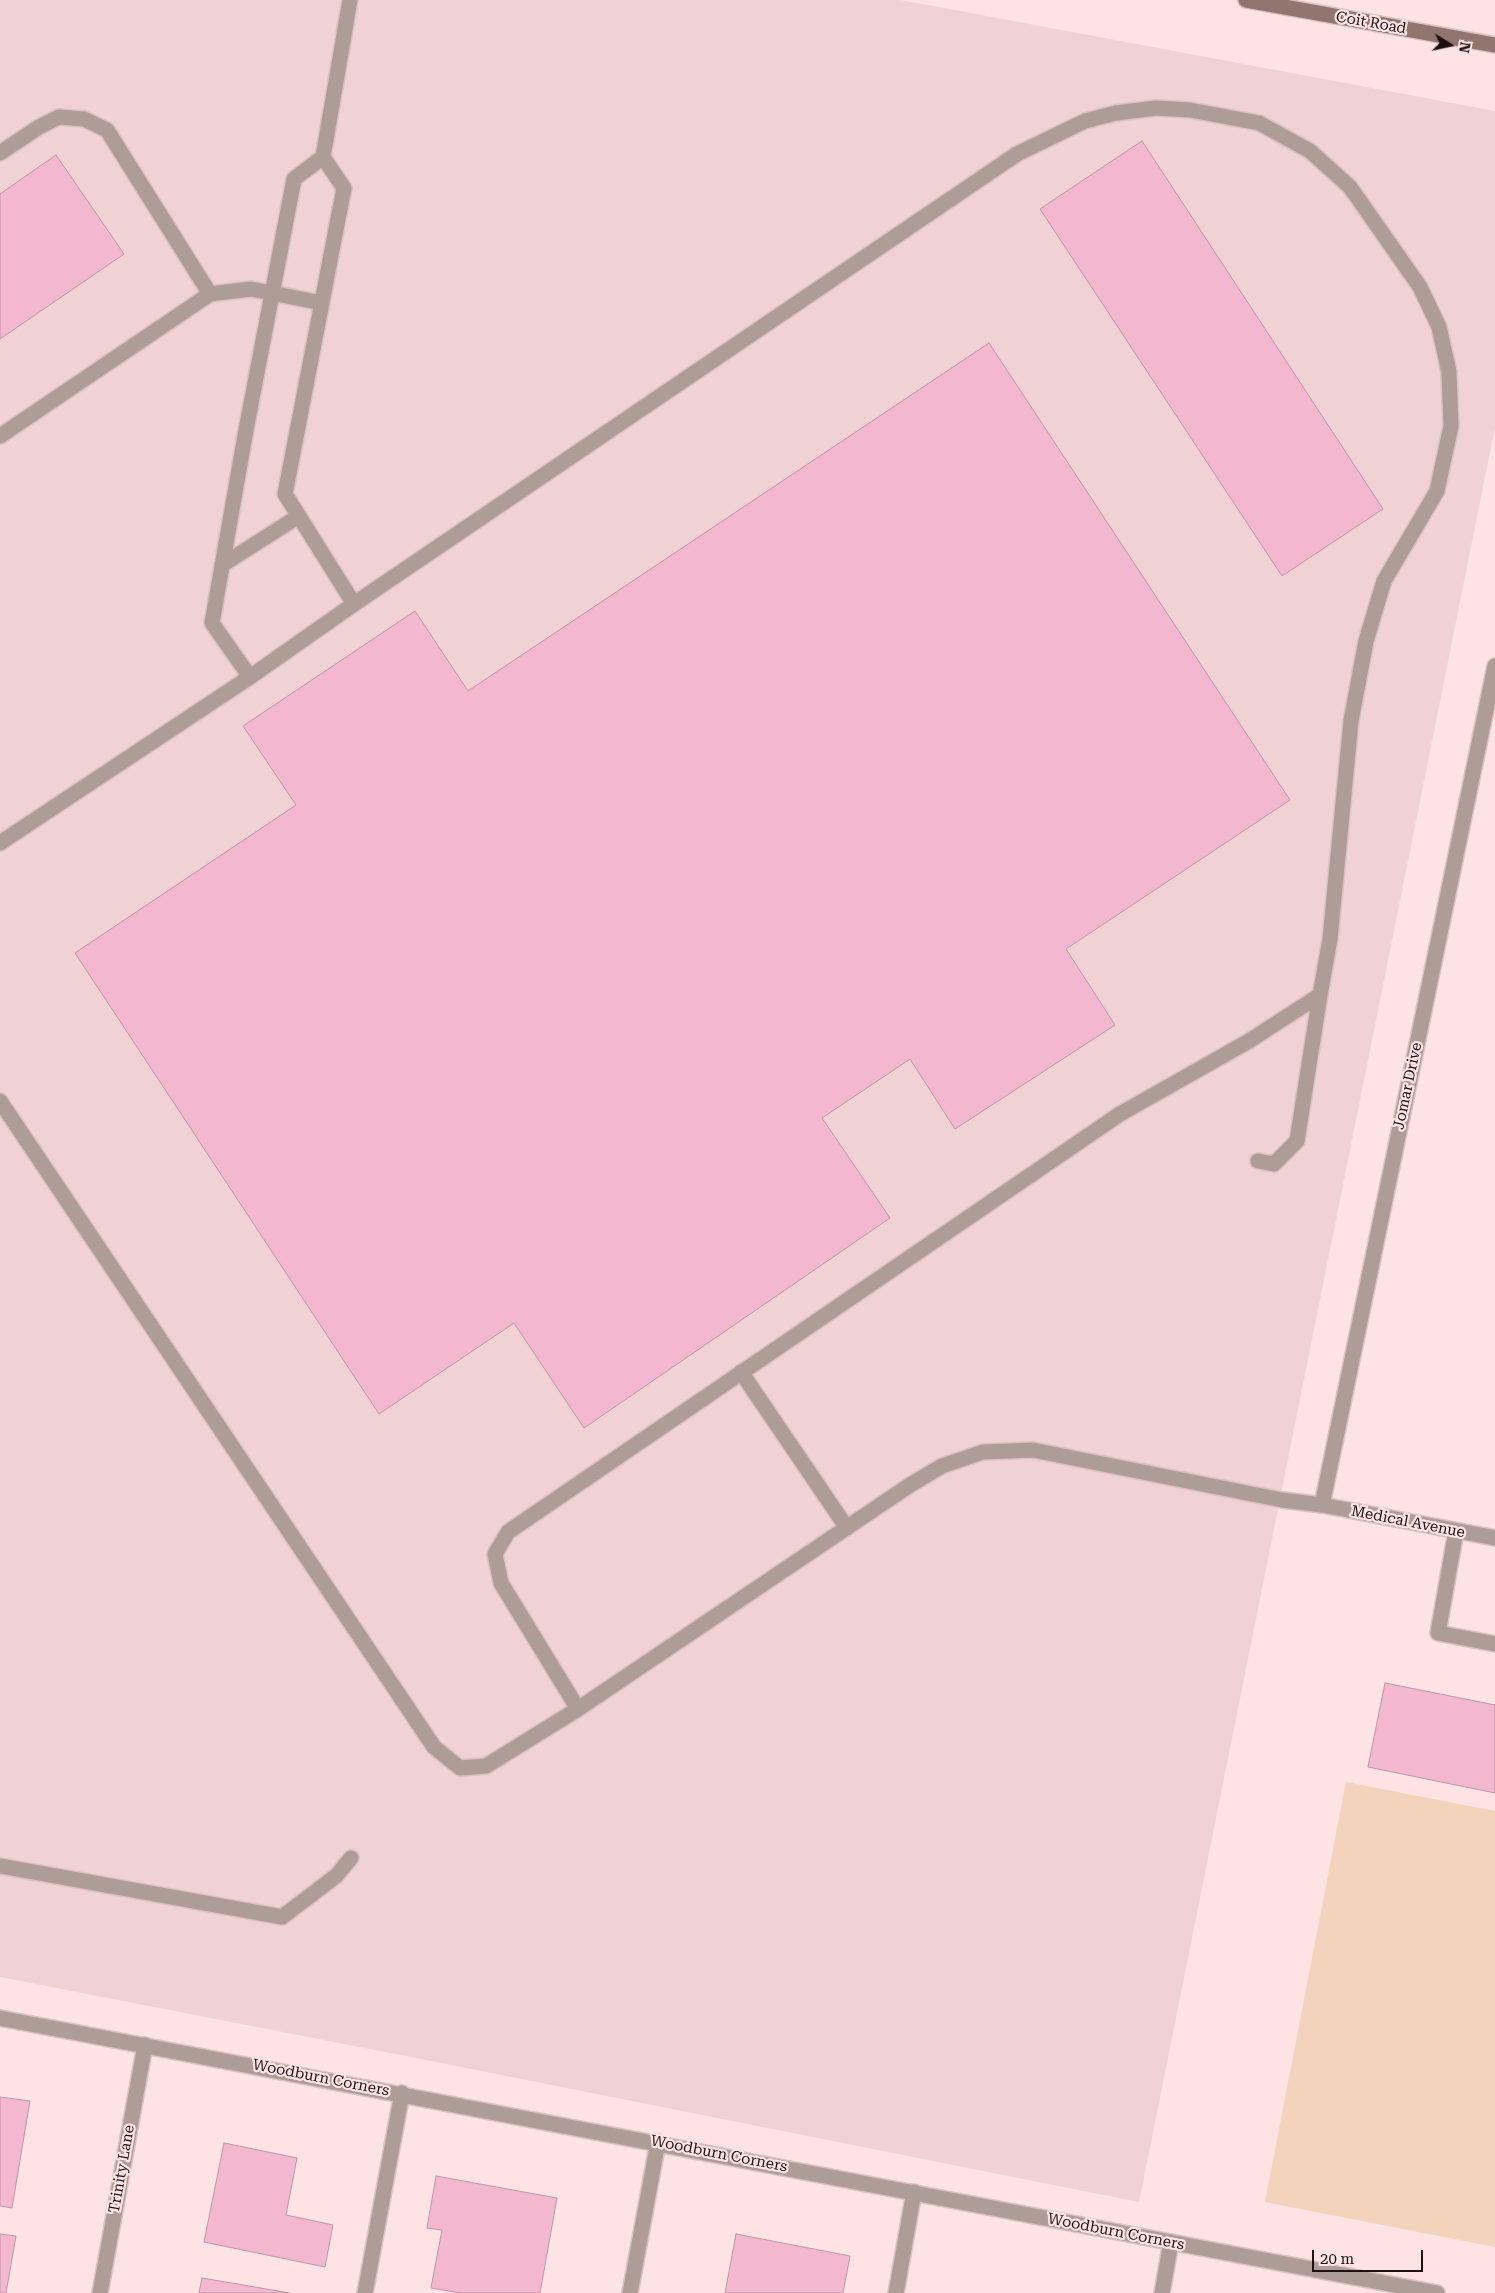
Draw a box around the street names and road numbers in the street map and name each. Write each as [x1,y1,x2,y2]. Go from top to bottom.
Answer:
street label: Coit Road [1334,8,1408,38]
street label: Jomar Drive [1390,1041,1426,1131]
street label: Medical Avenue [1350,1502,1466,1542]
street label: Woodburn Corners [251,2056,391,2100]
street label: Trinity Lane [105,2124,139,2214]
street label: Woodburn Corners [649,2132,789,2176]
street label: Woodburn Corners [1046,2210,1186,2254]

